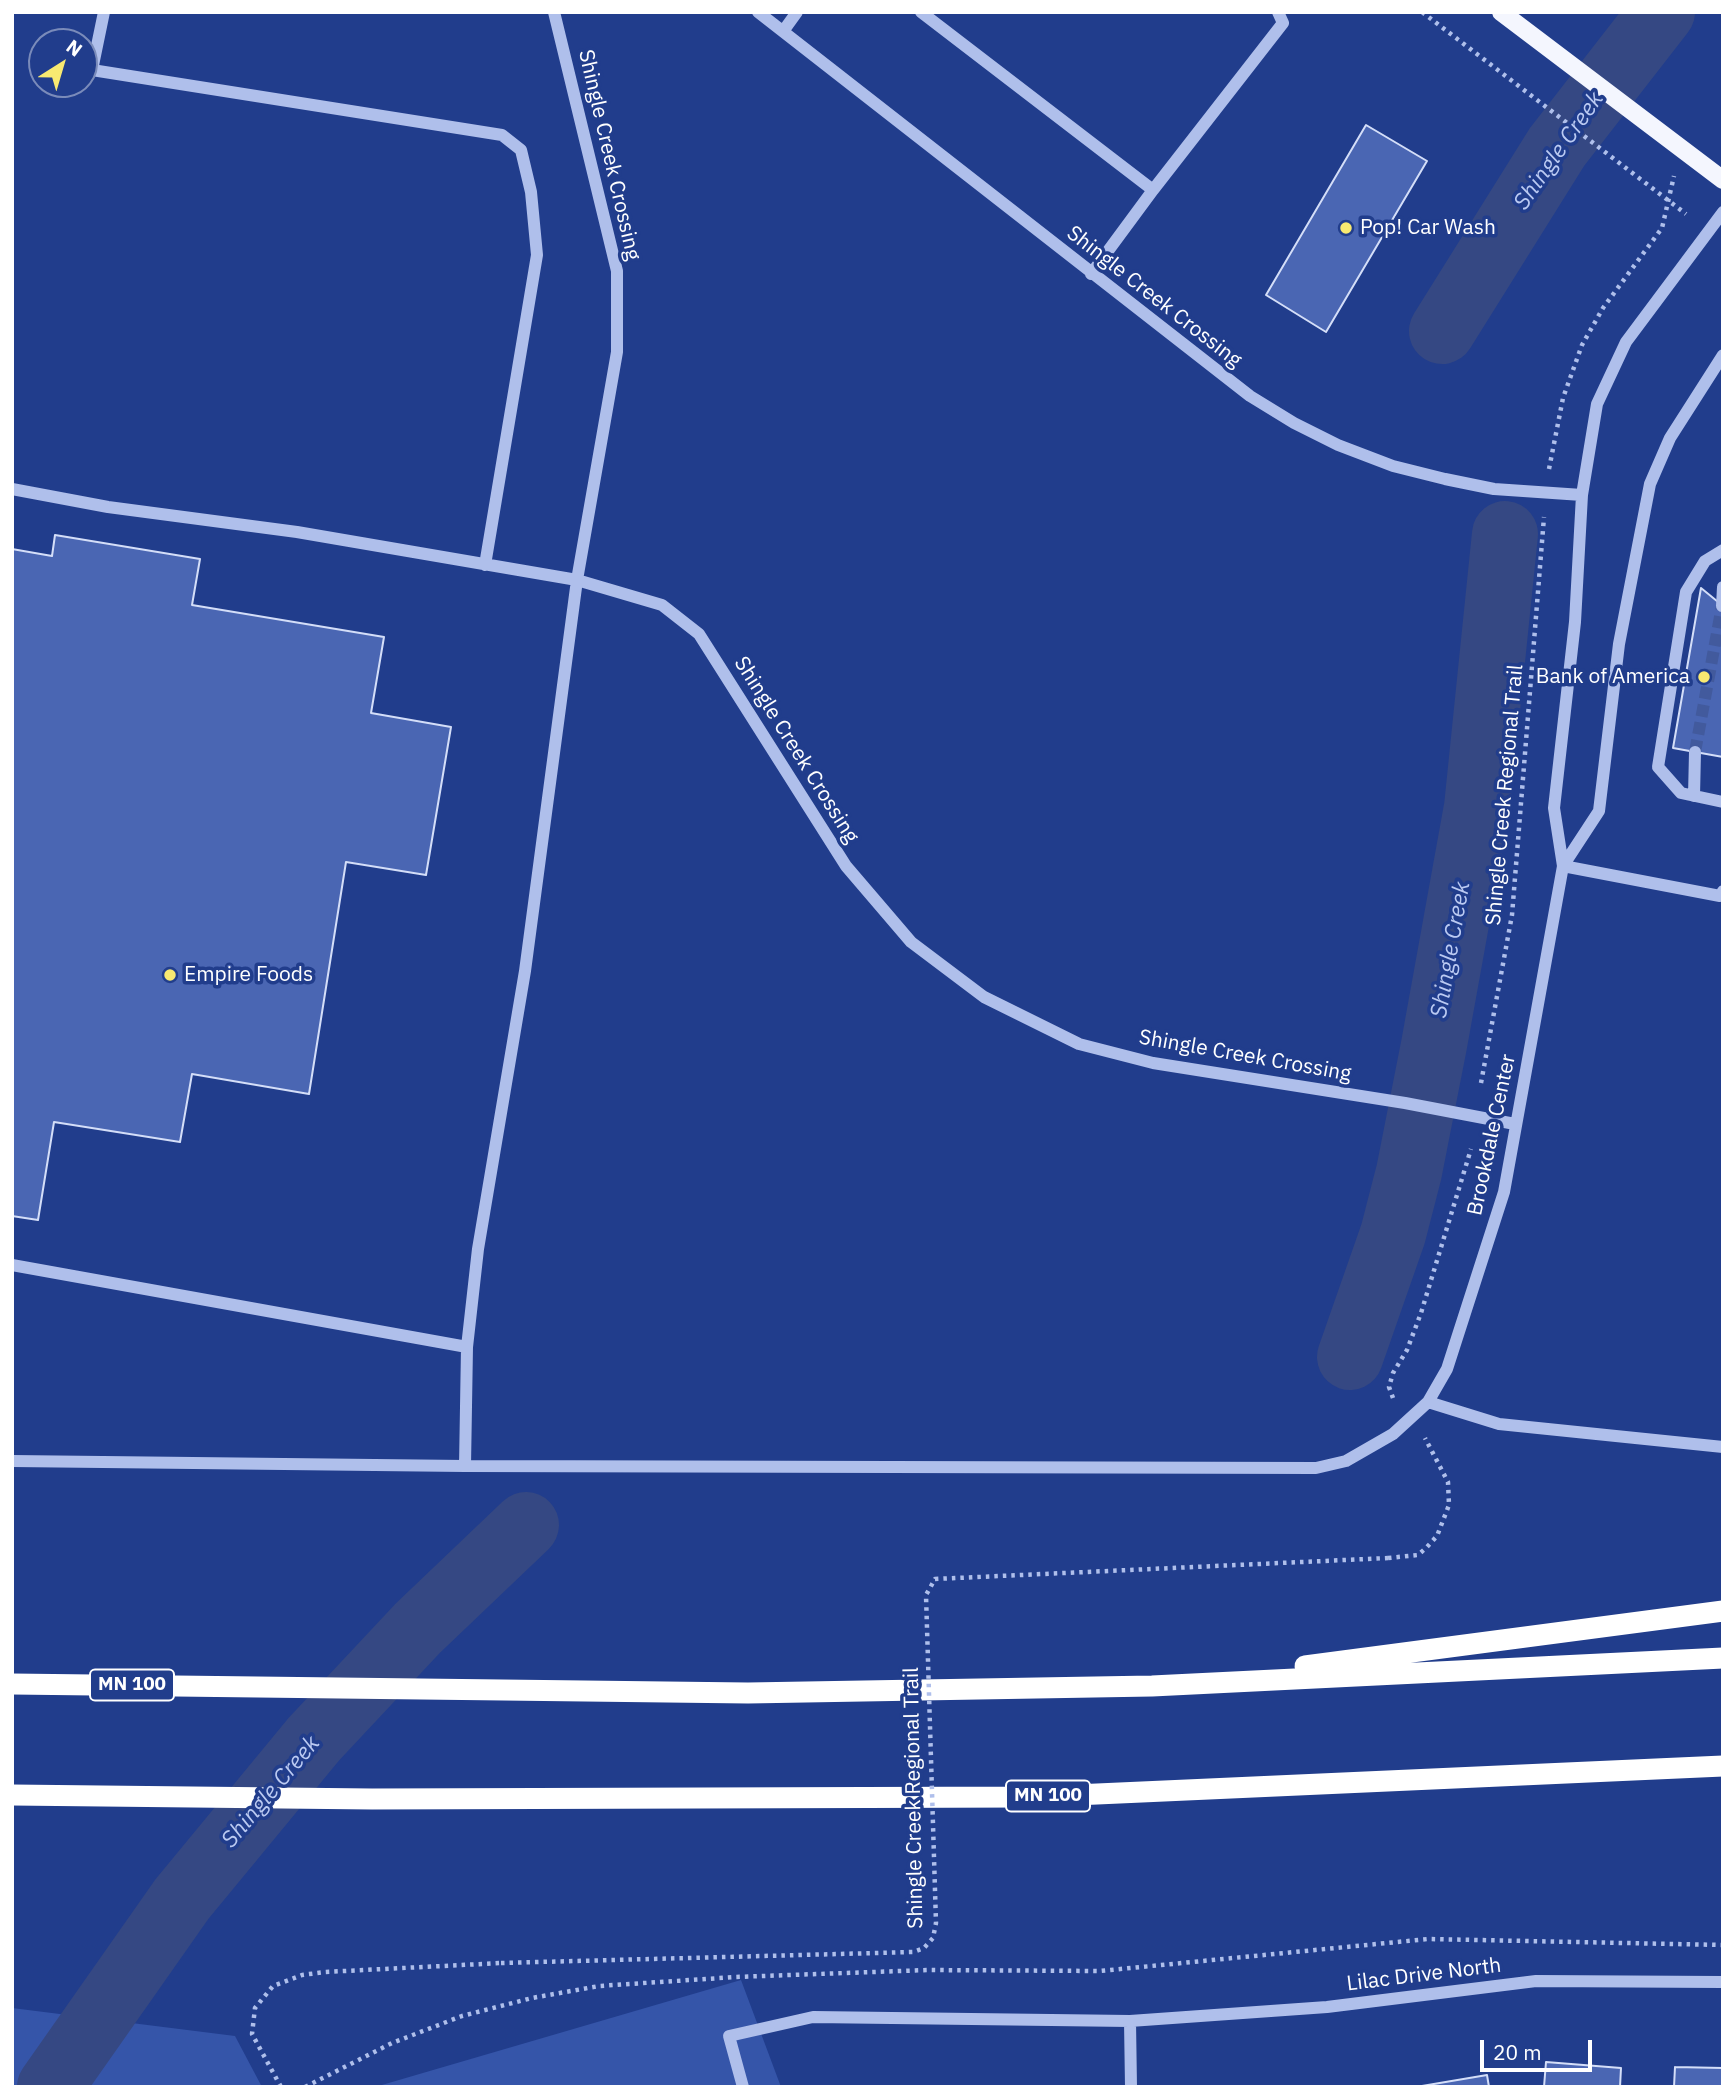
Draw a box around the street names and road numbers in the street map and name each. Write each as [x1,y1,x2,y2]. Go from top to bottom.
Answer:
street label: Shingle Creek Crossing [573,47,645,263]
street label: Shingle Creek Crossing [1061,221,1247,373]
street label: Shingle Creek Crossing [728,652,864,848]
street label: Shingle Creek Regional Trail [1481,664,1529,926]
street label: Shingle Creek Crossing [1137,1025,1353,1087]
street label: Brookdale Center [1463,1052,1521,1218]
street label: Shingle Creek Regional Trail [899,1667,929,1929]
road number: MN 100 [90,1670,174,1700]
road number: MN 100 [1006,1780,1090,1812]
street label: Lilac Drive North [1345,1953,1503,1997]

